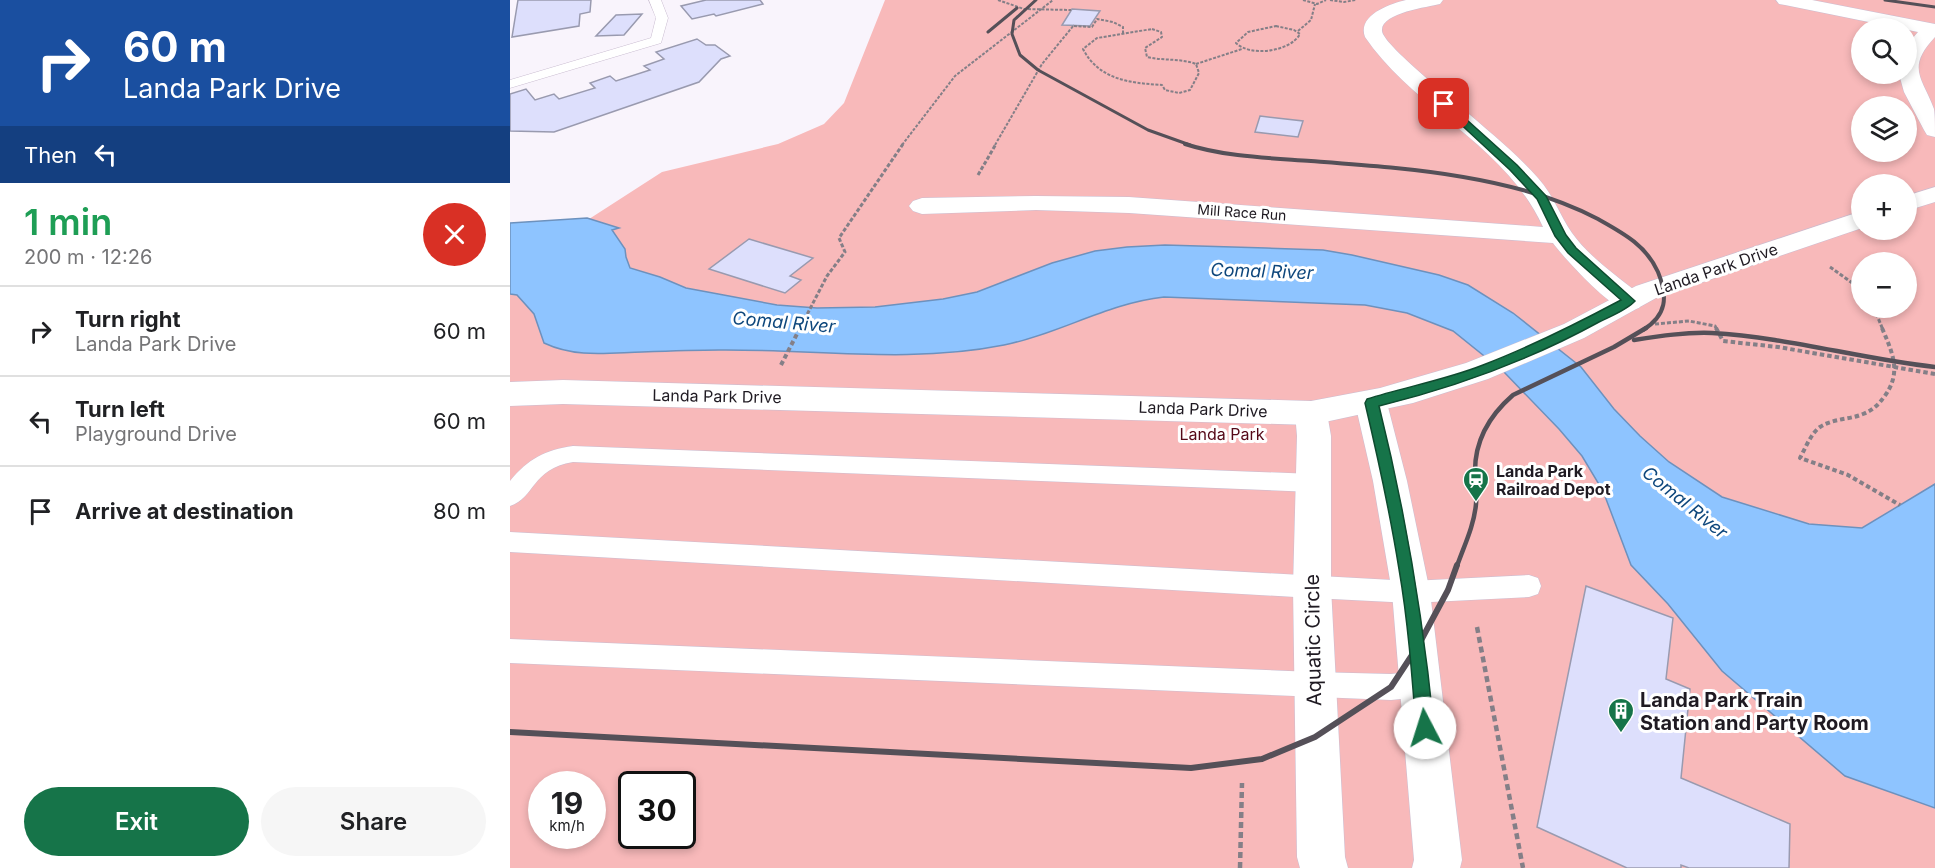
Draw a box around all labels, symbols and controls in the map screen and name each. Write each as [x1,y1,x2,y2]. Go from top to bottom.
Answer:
map controls [1851,18,1917,318]
button: search [1851,18,1917,84]
text: 60 m [123,21,227,72]
icon: right [24,24,102,102]
text: Landa Park Drive [123,72,341,105]
pin [1418,78,1469,129]
icon: arrive [1427,87,1460,120]
button: layers [1851,96,1917,162]
icon: left [89,138,122,171]
text: Then [24,142,77,168]
button: + [1851,174,1917,240]
text: 1 min [24,200,112,244]
street label: Mill Race Run [1197,200,1287,224]
button: close [423,203,486,266]
street label: Landa Park Drive [1652,239,1780,299]
text: 200 m · 12:26 [24,245,152,269]
button: − [1851,252,1917,318]
water label: Comal River [1210,259,1315,283]
text: Turn right [75,306,181,332]
water label: Comal River [732,307,837,337]
icon: right [24,315,57,348]
text: 60 m [433,318,486,344]
text: Landa Park Drive [75,332,237,356]
street label: Landa Park Drive [652,385,782,407]
text: Turn left [75,396,165,422]
street label: Landa Park Drive [1138,397,1268,421]
icon: left [24,405,57,438]
text: 60 m [433,408,486,434]
text: Playground Drive [75,422,237,446]
park label: Landa Park [1179,424,1265,444]
place label: Landa Park Railroad Depot [1496,461,1611,499]
water label: Comal River [1638,461,1733,543]
station icon: Landa Park Railroad Depot [1461,465,1491,503]
icon: arrive [24,495,57,528]
text: Arrive at destination [75,498,294,524]
text: 80 m [433,498,486,524]
street label: Aquatic Circle [1300,574,1326,706]
place label: Landa Park Train Station and Party Room [1640,688,1869,735]
position arrow [1393,696,1457,760]
building icon: Landa Park Train Station and Party Room [1606,696,1636,734]
speed limit sign: 30 [618,771,696,849]
text: 19 [551,785,583,821]
button: Exit [24,787,249,856]
button: Share [261,787,486,856]
text: km/h [549,816,585,835]

